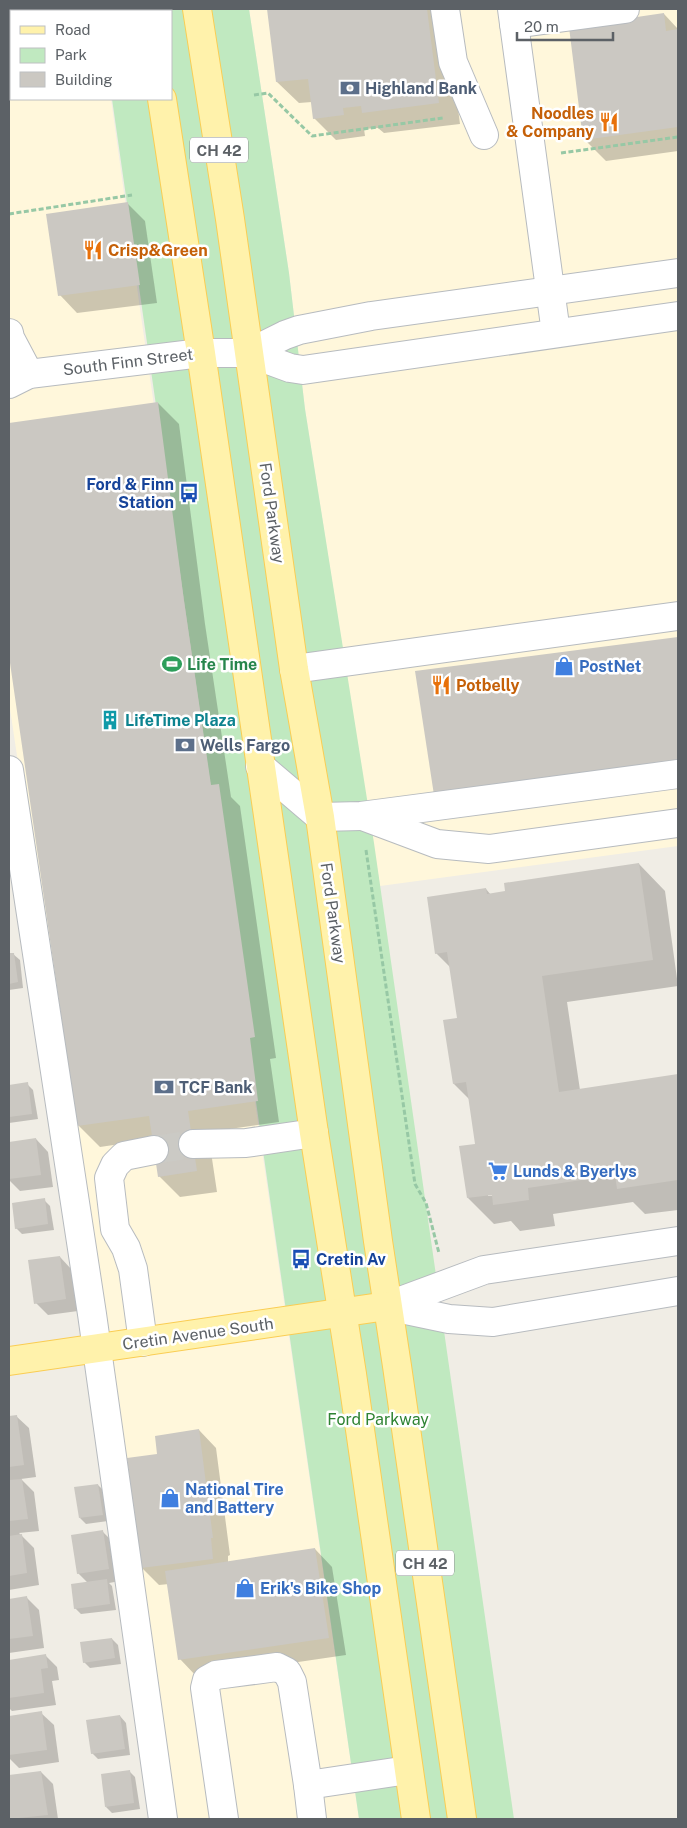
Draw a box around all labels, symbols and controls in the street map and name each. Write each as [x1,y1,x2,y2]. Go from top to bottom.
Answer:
legend [10,10,172,100]
scale bar [517,10,613,42]
text: 20 m [524,18,559,35]
text: Road [55,21,91,38]
text: Park [55,46,87,63]
text: Building [55,71,113,88]
bank icon: Highland Bank [339,77,361,99]
place label: Highland Bank [365,79,477,98]
place label: Noodles & Company [506,104,594,141]
restaurant icon: Noodles & Company [598,111,620,133]
road number: CH 42 [190,138,248,162]
restaurant icon: Crisp&Green [82,239,104,261]
place label: Crisp&Green [108,241,208,260]
street label: South Finn Street [62,345,194,379]
street label: Ford Parkway [256,461,289,565]
place label: Ford & Finn Station [86,475,174,512]
bus stop icon: Ford & Finn Station [178,482,200,504]
sports icon: Life Time [161,653,183,675]
place label: Life Time [187,655,257,674]
shop icon: PostNet [553,655,575,677]
place label: PostNet [579,657,642,676]
restaurant icon: Potbelly [430,674,452,696]
place label: Potbelly [456,676,520,695]
building icon: LifeTime Plaza [99,709,121,731]
place label: LifeTime Plaza [125,711,236,730]
bank icon: Wells Fargo [174,734,196,756]
place label: Wells Fargo [200,736,290,755]
street label: Ford Parkway [317,861,350,965]
bank icon: TCF Bank [153,1076,175,1098]
place label: TCF Bank [179,1078,253,1097]
supermarket icon: Lunds & Byerlys [487,1160,509,1182]
place label: Lunds & Byerlys [513,1162,637,1181]
bus stop icon: Cretin Av [290,1248,312,1270]
place label: Cretin Av [316,1250,387,1269]
street label: Cretin Avenue South [121,1314,275,1354]
park label: Ford Parkway [327,1410,429,1429]
place label: National Tire and Battery [185,1480,284,1517]
shop icon: National Tire and Battery [159,1487,181,1509]
road number: CH 42 [396,1550,454,1576]
shop icon: Erik's Bike Shop [234,1577,256,1599]
place label: Erik's Bike Shop [260,1579,381,1598]

